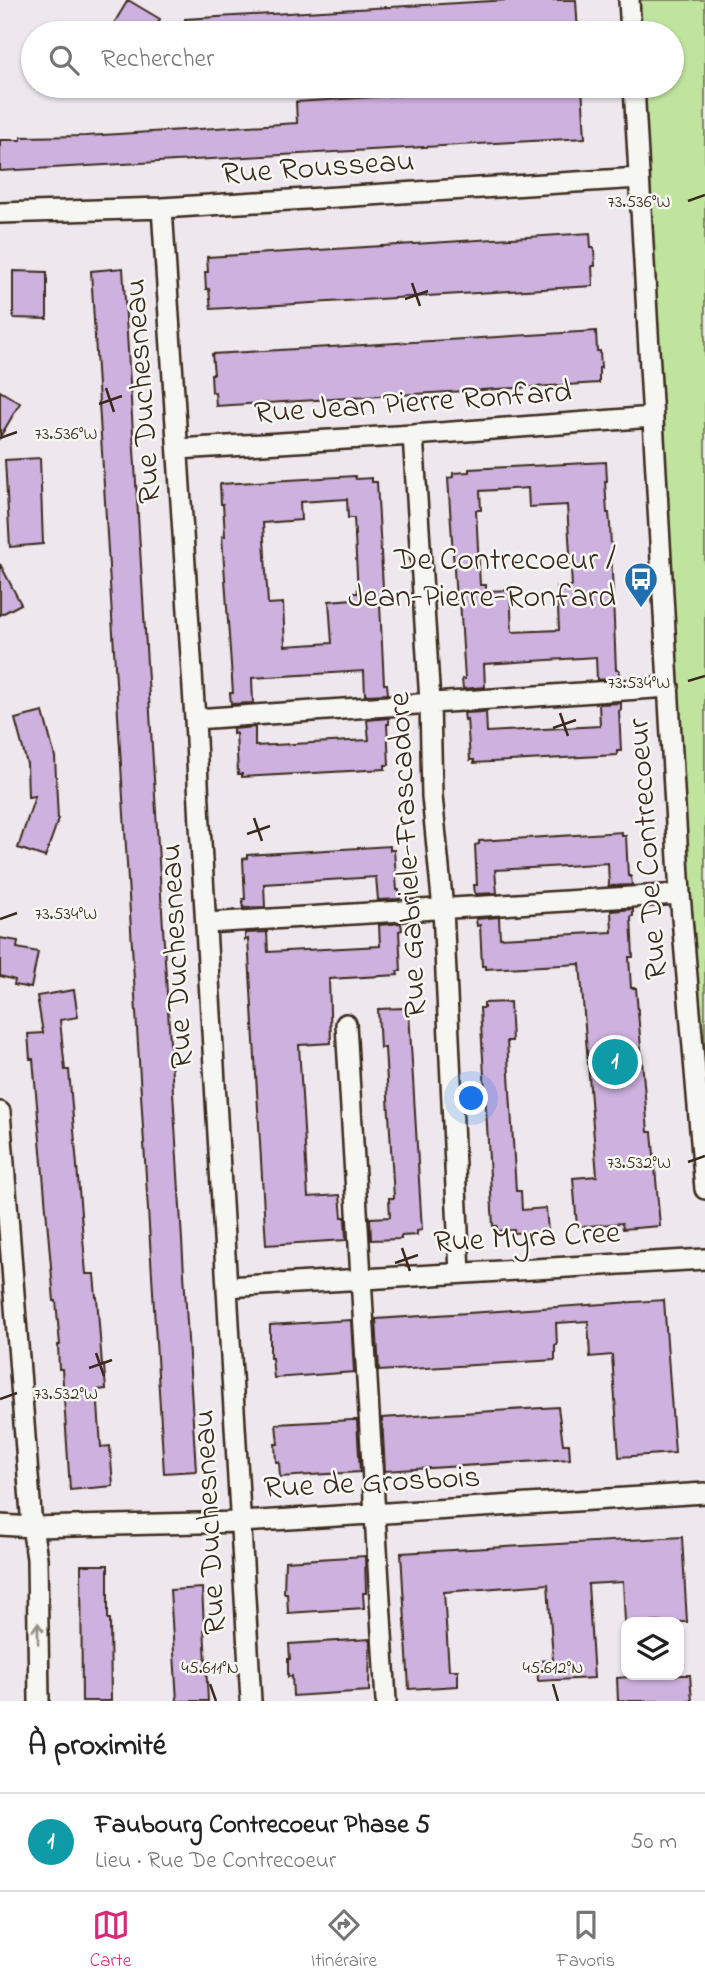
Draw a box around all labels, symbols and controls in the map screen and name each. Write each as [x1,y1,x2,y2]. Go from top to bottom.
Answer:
search box [21,21,684,98]
icon: search [45,41,83,79]
text: Rechercher [101,41,214,79]
street label: Rue Rousseau [220,139,416,199]
text: 73.536°W [608,190,671,216]
street label: Rue Duchesneau [113,277,175,505]
street label: Rue Jean Pierre Ronfard [253,369,573,439]
text: 73.536°W [35,422,98,448]
place label: De Contrecoeur / Jean-Pierre-Ronfard [348,538,616,622]
bus stop icon: De Contrecoeur / Jean-Pierre-Ronfard [622,560,660,609]
text: 73.534°W [608,671,670,697]
street label: Rue Gabriele-Frascadore [377,690,441,1019]
street label: Rue De Contrecoeur [616,716,682,982]
street label: Rue Duchesneau [149,842,207,1070]
text: 73.534°W [35,902,97,928]
pin: 1 [592,1036,638,1088]
your location [454,1081,488,1115]
text: 73.532°W [607,1151,671,1177]
street label: Rue Myra Cree [432,1211,622,1267]
text: 73.532°W [34,1382,98,1408]
street label: Rue Duchesneau [182,1408,240,1636]
street label: Rue de Grosbois [262,1455,482,1513]
map controls [621,1617,684,1680]
button: layers [621,1617,684,1680]
one-way arrow [31,1622,45,1645]
text: 45.611°N [181,1656,239,1682]
text: 45.612°N [523,1656,583,1682]
text: À proximité [28,1725,166,1769]
text: Faubourg Contrecoeur Phase 5 [95,1807,430,1845]
text: 1 [47,1826,55,1859]
text: 50 m [630,1826,677,1859]
text: Lieu · Rue De Contrecoeur [95,1845,336,1878]
tab: Carte [90,1906,131,1975]
tab: Itinéraire [311,1906,377,1975]
tab: Favoris [556,1906,615,1975]

